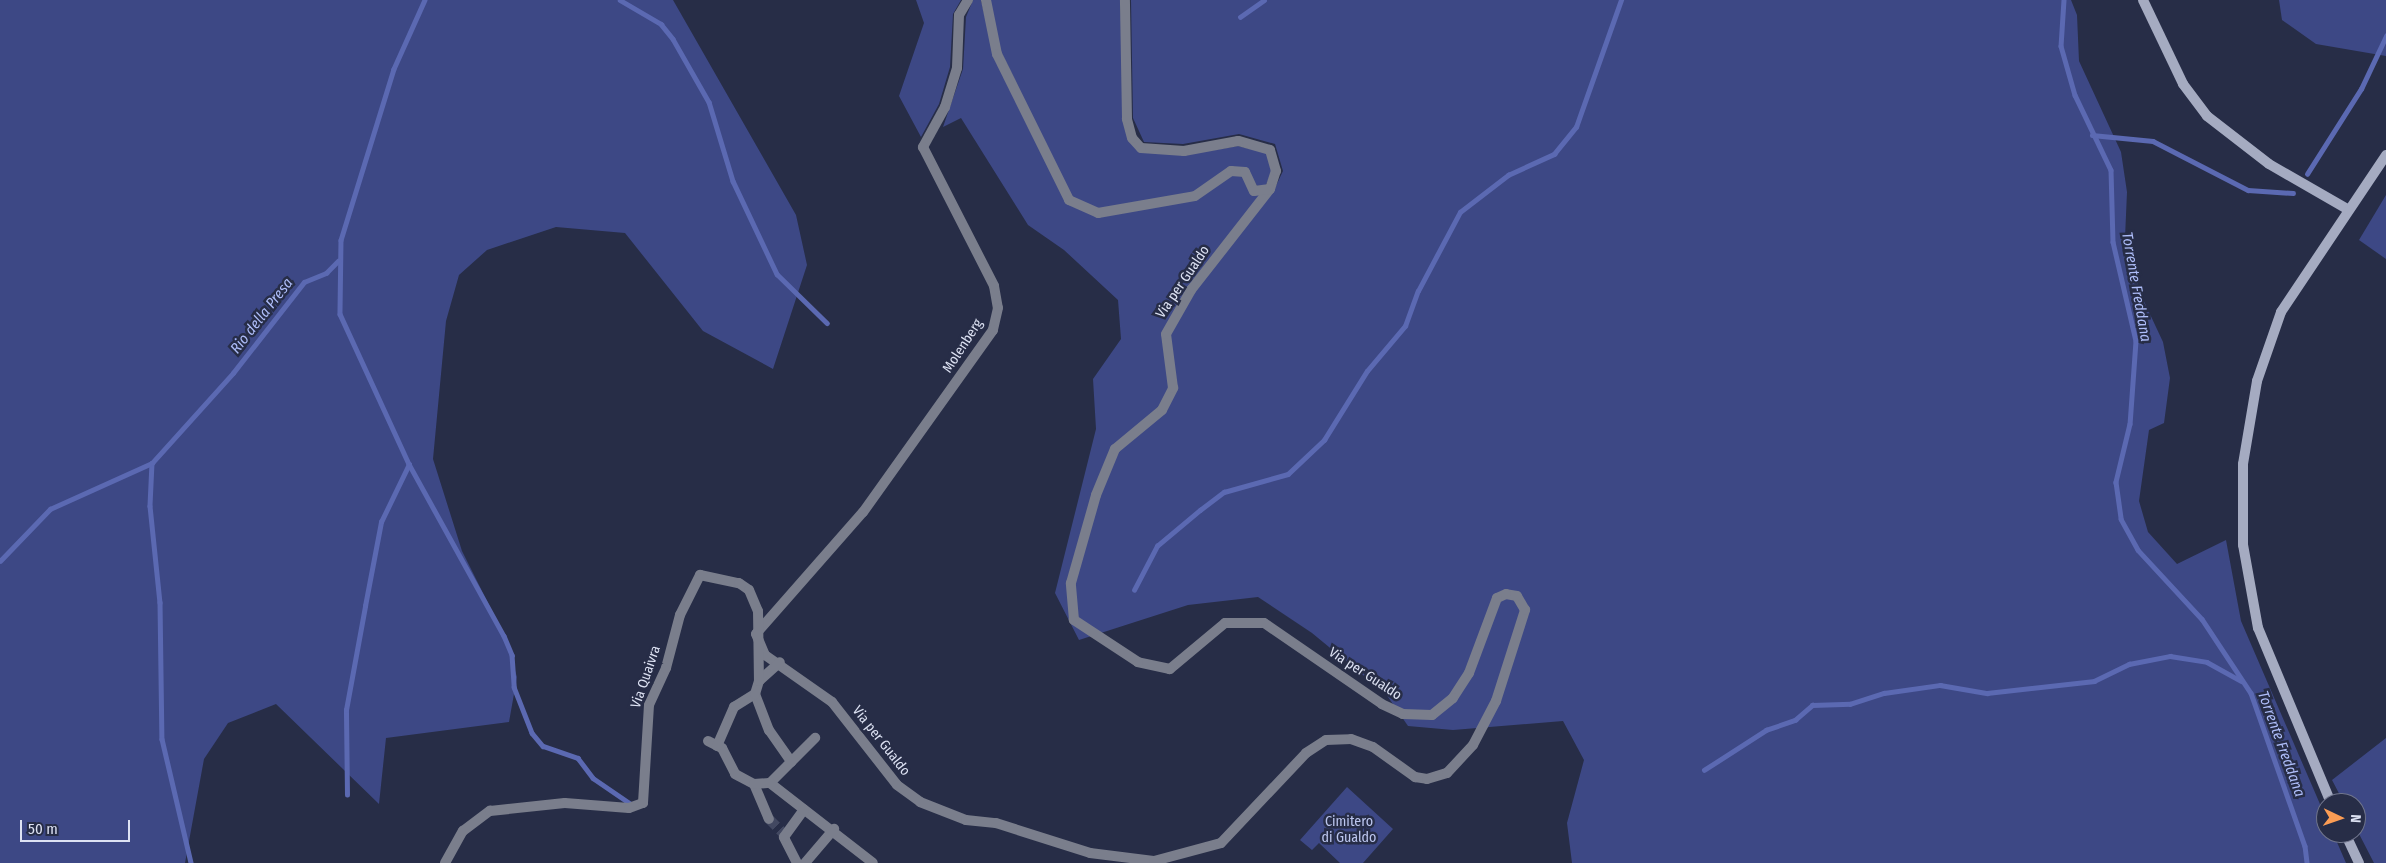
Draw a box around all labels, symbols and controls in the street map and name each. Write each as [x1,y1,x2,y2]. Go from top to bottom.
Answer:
water label: Torrente Freddana [2117,231,2155,343]
street label: Via per Gualdo [1153,243,1213,321]
water label: Rio della Presa [227,275,297,357]
street label: Molenberg [939,316,987,376]
street label: Via Quaivra [628,644,664,710]
street label: Via per Gualdo [1325,644,1405,704]
water label: Torrente Freddana [2254,689,2308,799]
street label: Via per Gualdo [849,703,913,779]
north arrow [2316,793,2366,843]
scale bar [22,810,132,842]
park label: Cimitero di Gualdo [1322,814,1376,846]
text: N [2347,814,2364,823]
text: 50 m [28,820,58,838]

